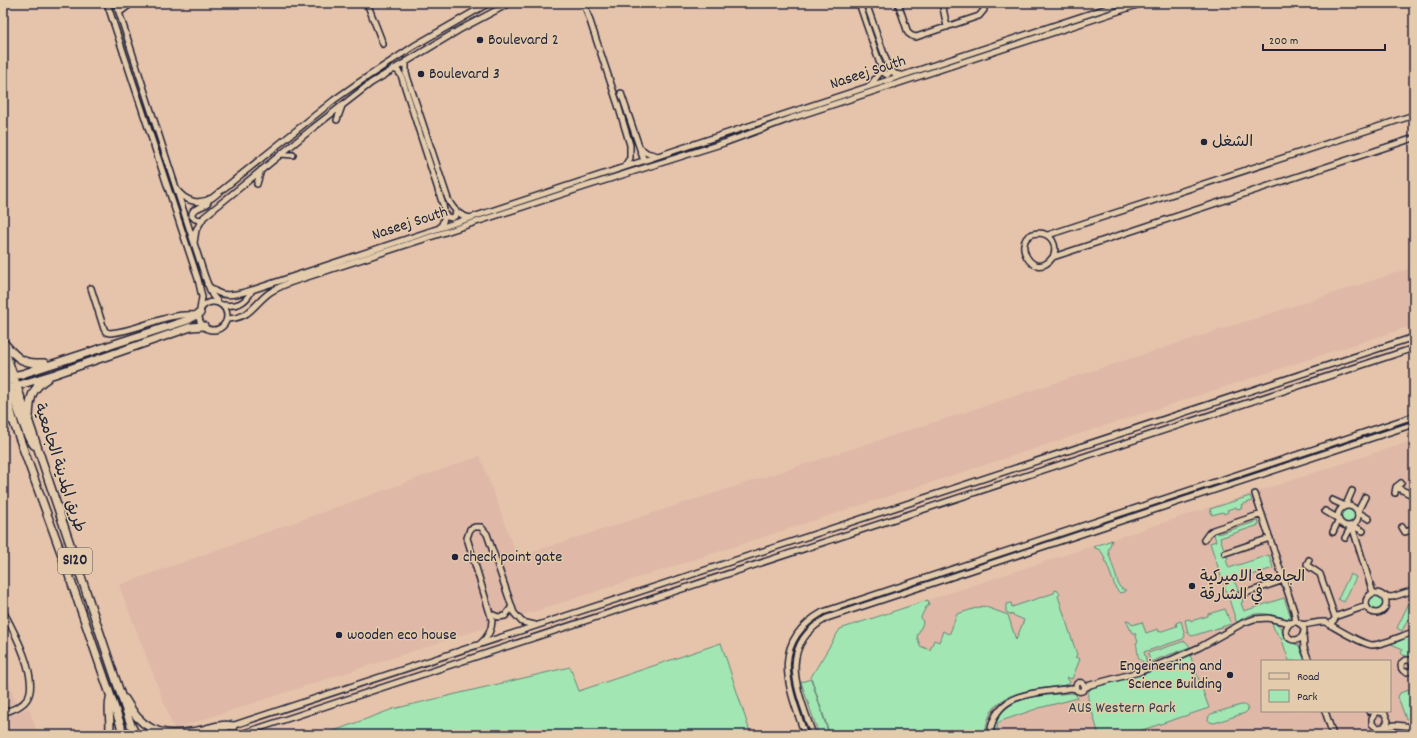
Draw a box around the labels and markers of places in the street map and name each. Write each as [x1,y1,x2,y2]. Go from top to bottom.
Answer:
place label: Boulevard 2 [488,29,559,52]
marker: Boulevard 2 [475,35,485,45]
place label: Boulevard 3 [429,63,500,86]
marker: Boulevard 3 [416,69,426,79]
place label: الشغل [1212,131,1253,154]
marker: الشغل [1199,137,1209,147]
place label: check point gate [463,546,562,569]
marker: check point gate [450,552,460,562]
place label: الجامعة الاميركية في الشارقة [1200,566,1305,607]
marker: الجامعة الاميركية في الشارقة [1187,581,1197,591]
place label: wooden eco house [347,624,457,647]
marker: wooden eco house [334,630,344,640]
place label: Engeineering and Science Building [1120,655,1222,696]
marker: Engeineering and Science Building [1225,670,1235,680]

